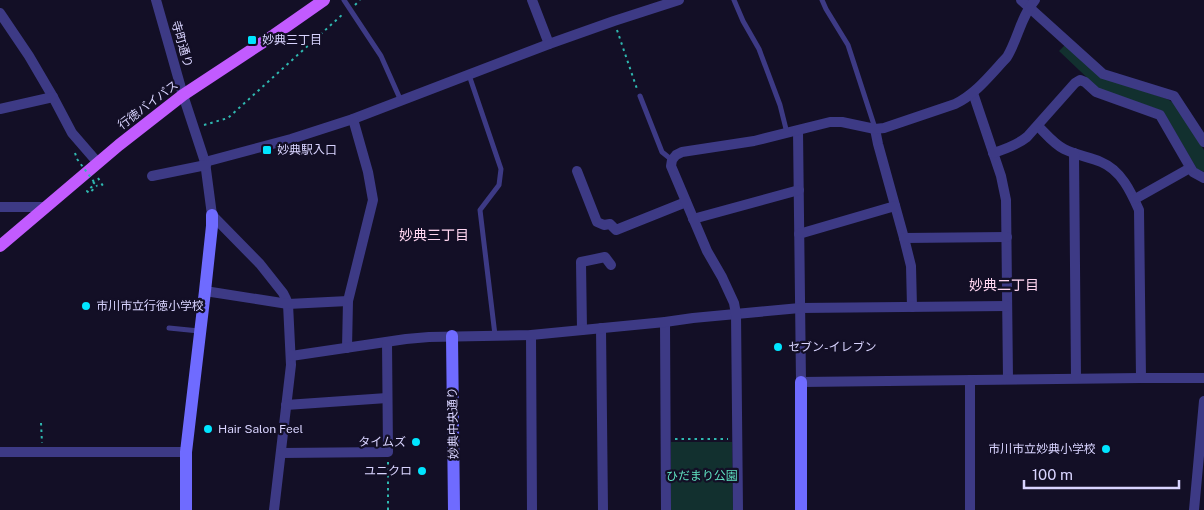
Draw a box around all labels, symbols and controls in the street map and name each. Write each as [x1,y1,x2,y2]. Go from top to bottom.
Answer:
street label: 寺町通り [169,19,195,69]
place label: 妙典三丁目 [262,33,322,47]
marker: 妙典三丁目 [246,34,258,46]
street label: 行徳バイパス [115,78,181,132]
place label: 妙典駅入口 [277,143,337,157]
marker: 妙典駅入口 [261,144,273,156]
district label: 妙典三丁目 [399,227,469,243]
district label: 妙典二丁目 [969,277,1039,293]
place label: 市川市立行徳小学校 [96,299,204,313]
marker: 市川市立行徳小学校 [80,300,92,312]
place label: セブン-イレブン [788,340,877,354]
marker: セブン-イレブン [772,341,784,353]
street label: 妙典中央通り [445,387,461,459]
place label: Hair Salon Feel [218,422,304,436]
marker: Hair Salon Feel [202,423,214,435]
place label: タイムズ [358,435,406,449]
marker: タイムズ [410,436,422,448]
place label: 市川市立妙典小学校 [988,442,1096,456]
marker: 市川市立妙典小学校 [1100,443,1112,455]
scale bar [1024,458,1179,490]
place label: ユニクロ [364,464,412,478]
marker: ユニクロ [416,465,428,477]
text: 100 m [1032,466,1073,483]
park label: ひだまり公園 [666,469,738,483]

